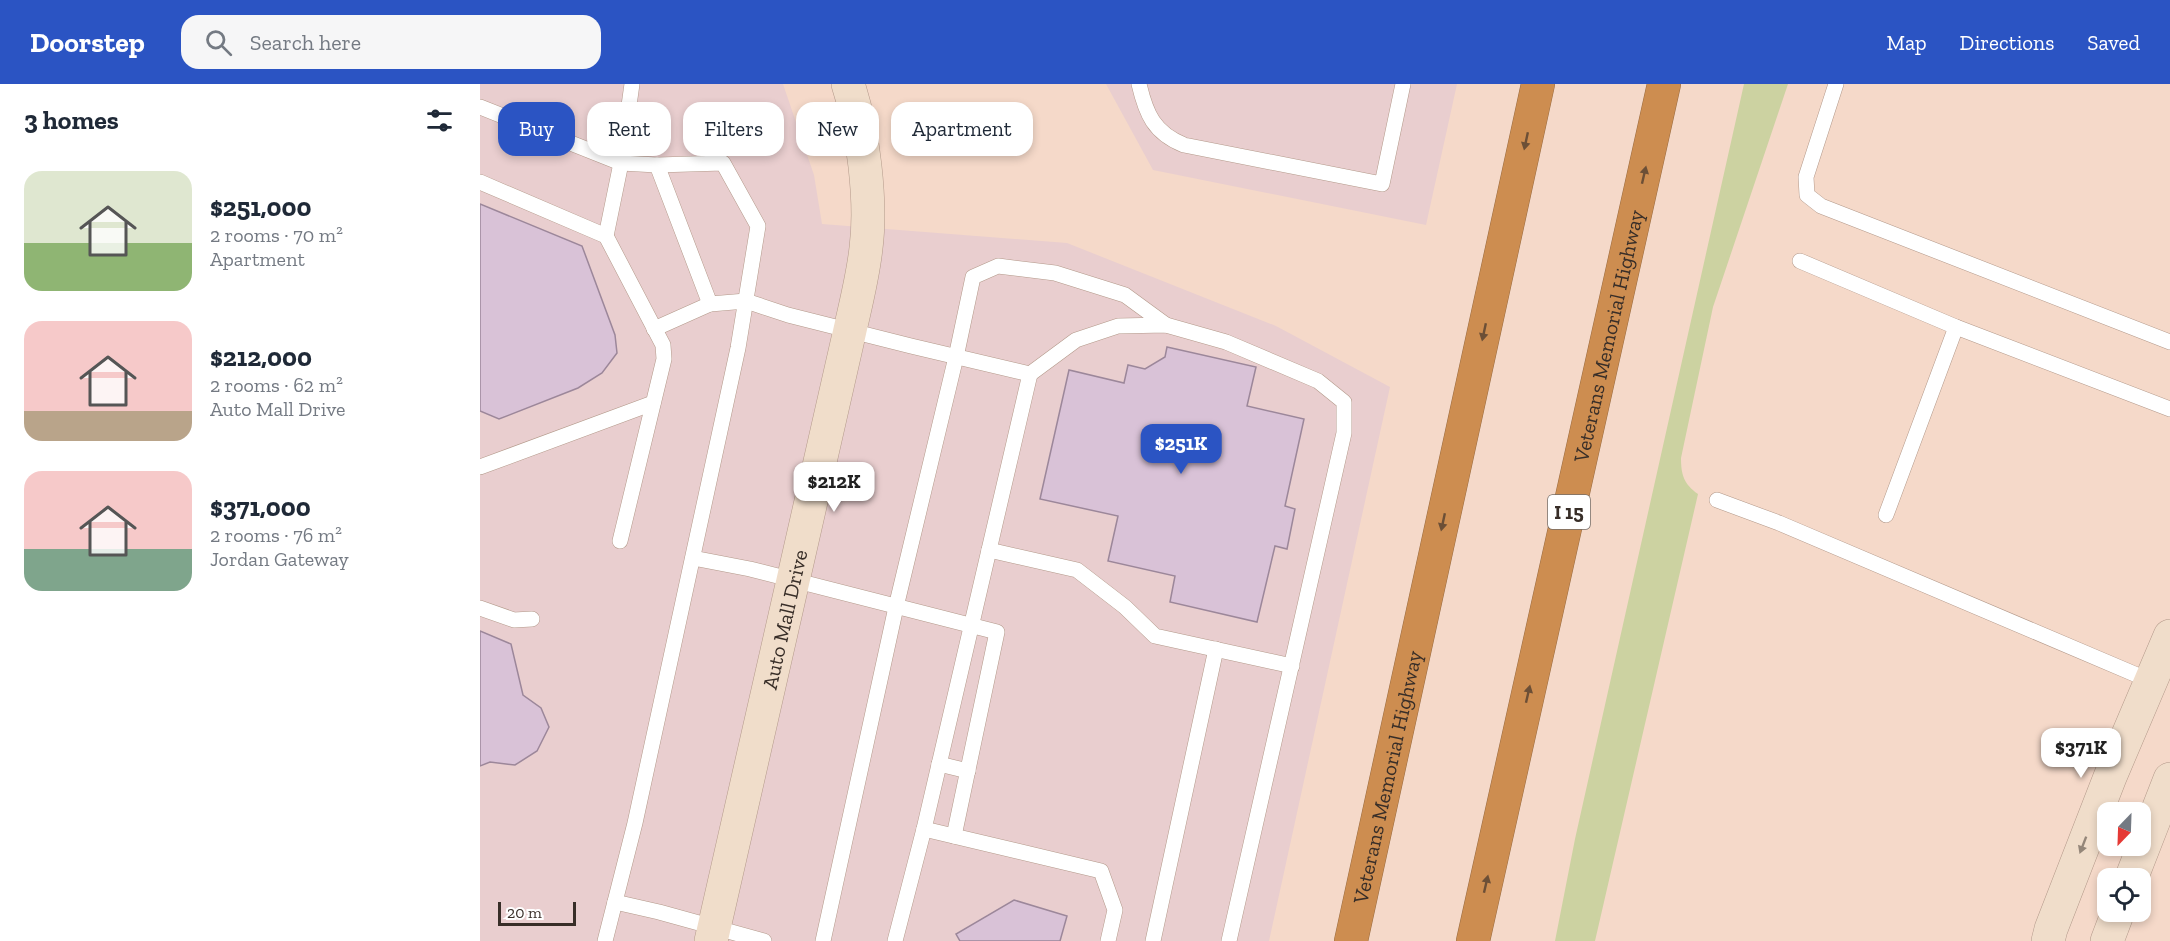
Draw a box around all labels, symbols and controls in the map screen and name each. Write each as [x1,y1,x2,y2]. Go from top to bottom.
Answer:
search box [181,15,601,69]
text: Doorstep [30,26,145,59]
icon: search [202,26,235,59]
text: Search here [250,29,361,56]
text: Map [1887,30,1927,55]
text: Directions [1960,30,2054,55]
text: Saved [2087,30,2140,55]
chip: Buy [498,102,575,156]
chip: Rent [587,102,671,156]
chip: Filters [683,102,784,156]
chip: New [796,102,879,156]
chip: Apartment [891,102,1033,156]
text: 3 homes [24,104,119,136]
icon: filters [423,104,456,137]
one-way arrow [1521,132,1530,151]
one-way arrow [1640,166,1649,185]
text: $251,000 [210,191,312,223]
icon: home [72,195,144,267]
street label: Veterans Memorial Highway [1567,207,1648,465]
text: 2 rooms · 70 m² [210,223,343,247]
text: Apartment [210,247,305,271]
one-way arrow [1479,322,1488,341]
text: $212,000 [210,341,312,373]
icon: home [72,345,144,417]
text: 2 rooms · 62 m² [210,373,343,397]
text: Auto Mall Drive [210,397,345,421]
pin: $251K [1139,424,1223,475]
text: $251K [1155,431,1207,455]
pin: $212K [792,462,876,513]
text: $212K [808,469,860,493]
text: $371,000 [210,491,311,523]
icon: home [72,495,144,567]
road number: I 15 [1548,495,1590,529]
one-way arrow [1437,513,1447,531]
text: 2 rooms · 76 m² [210,523,342,547]
text: Jordan Gateway [210,547,349,571]
street label: Auto Mall Drive [756,547,812,691]
street label: Veterans Memorial Highway [1347,648,1427,907]
one-way arrow [1524,684,1534,703]
pin: $371K [2039,728,2123,779]
text: $371K [2055,735,2107,759]
north arrow [2097,802,2151,856]
map controls [2097,802,2151,922]
one-way arrow [2078,836,2088,854]
button: locate [2097,868,2151,922]
one-way arrow [1482,874,1491,893]
scale bar [498,899,576,926]
text: 20 m [507,903,542,922]

